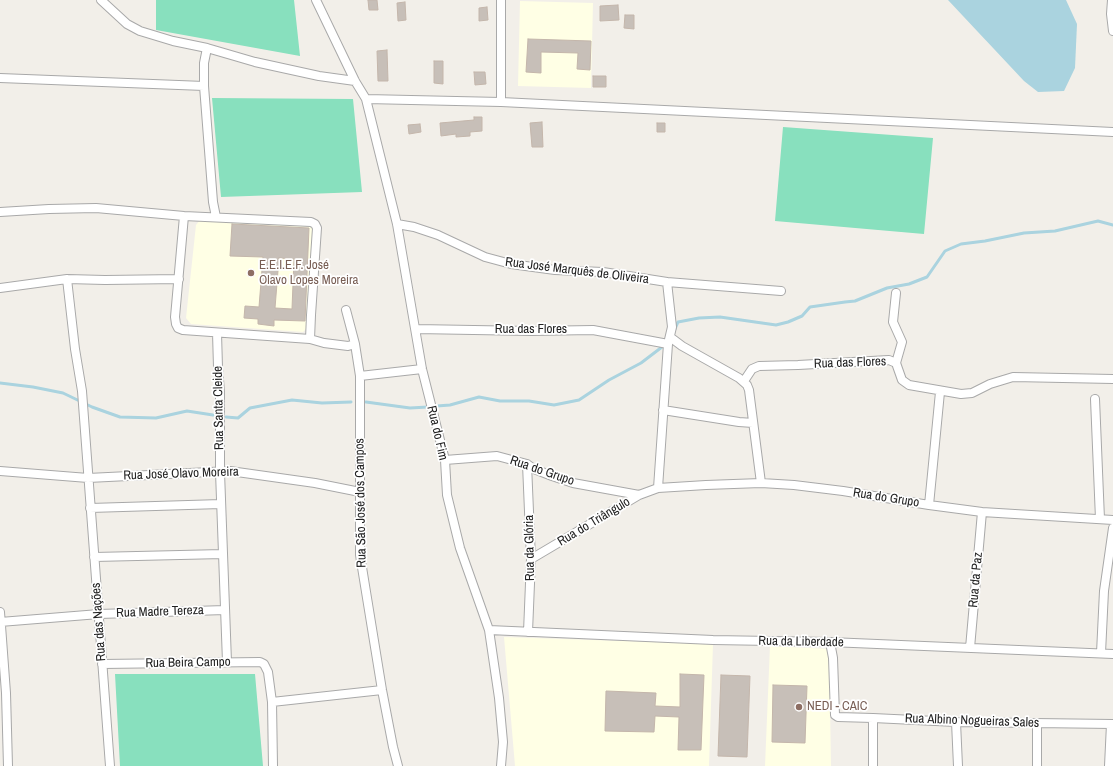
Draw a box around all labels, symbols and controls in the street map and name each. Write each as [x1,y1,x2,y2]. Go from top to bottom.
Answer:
street label: Rua José Marquês de Oliveira [504,254,650,288]
place label: E.E.I.E.F. José Olavo Lopes Moreira [259,258,359,289]
marker: E.E.I.E.F. José Olavo Lopes Moreira [246,268,256,278]
street label: Rua das Flores [495,322,567,338]
street label: Rua das Flores [814,354,886,372]
street label: Rua Santa Cleide [210,366,228,450]
street label: Rua do Fim [423,404,451,462]
street label: Rua São José dos Campos [352,438,370,568]
street label: Rua do Grupo [508,453,576,489]
street label: Rua José Olavo Moreira [123,464,239,484]
street label: Rua do Grupo [852,485,920,511]
street label: Rua do Triângulo [555,494,633,550]
street label: Rua da Glória [522,515,538,581]
street label: Rua da Paz [966,552,986,608]
street label: Rua das Nações [88,582,110,662]
street label: Rua Madre Tereza [116,603,204,621]
street label: Rua da Liberdade [758,633,844,651]
street label: Rua Beira Campo [145,654,231,672]
place label: NEDI - CAIC [807,699,867,715]
marker: NEDI - CAIC [794,702,804,712]
street label: Rua Albino Nogueiras Sales [905,711,1039,731]

